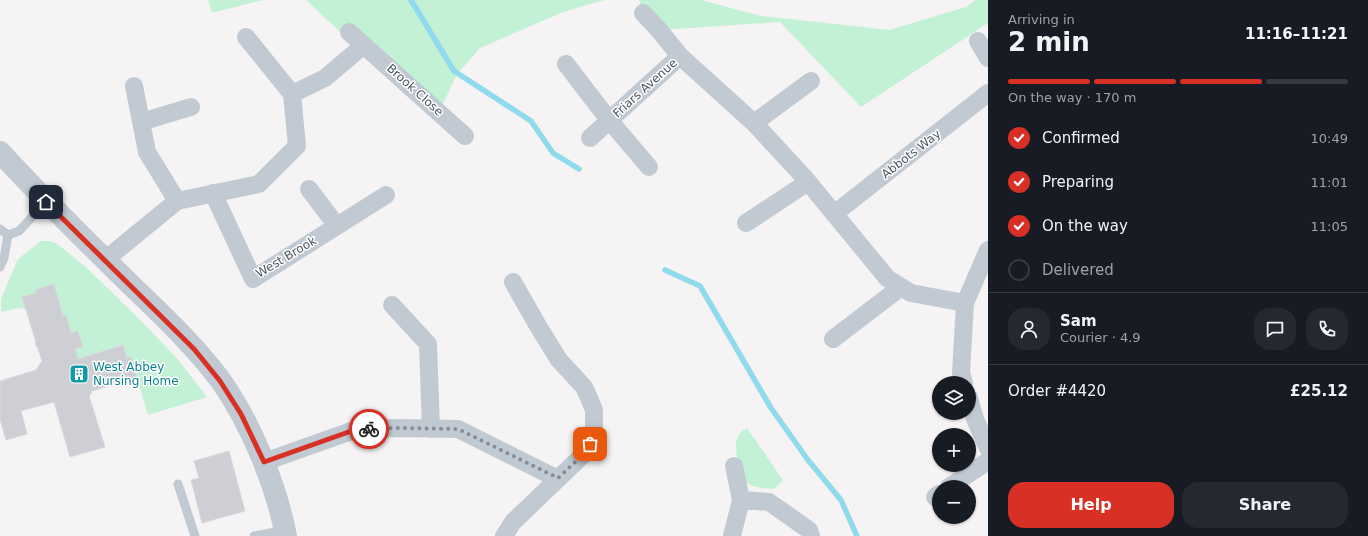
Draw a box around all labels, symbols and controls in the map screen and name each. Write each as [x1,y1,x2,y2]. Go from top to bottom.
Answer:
text: Arriving in [1008,12,1075,27]
text: 11:16–11:21 [1245,25,1348,43]
text: 2 min [1008,27,1090,57]
street label: Friars Avenue [610,56,680,120]
street label: Brook Close [384,61,446,119]
text: On the way · 170 m [1008,90,1136,105]
street label: Abbots Way [879,127,943,181]
icon: check [1008,127,1030,149]
text: Confirmed [1042,129,1120,147]
text: 10:49 [1311,131,1348,146]
icon: check [1008,171,1030,193]
text: Preparing [1042,173,1114,191]
text: 11:01 [1311,175,1348,190]
pin [29,185,63,219]
icon: home [35,191,57,213]
icon: check [1008,215,1030,237]
text: On the way [1042,217,1128,235]
text: 11:05 [1311,219,1348,234]
street label: West Brook [253,234,319,280]
text: Delivered [1042,261,1114,279]
button: person [1008,308,1050,350]
button: chat [1254,308,1296,350]
button: phone [1306,308,1348,350]
text: Sam [1060,312,1097,330]
text: Courier · 4.9 [1060,330,1141,345]
place label: West Abbey Nursing Home [93,360,179,388]
building icon: West Abbey Nursing Home [68,363,90,385]
map controls [932,376,976,524]
button: layers [932,376,976,420]
text: Order #4420 [1008,382,1106,400]
text: £25.12 [1290,382,1348,400]
courier [349,409,389,449]
icon: bike [358,418,380,440]
pin [573,427,607,461]
button: + [932,428,976,472]
icon: bag [579,433,601,455]
button: − [932,480,976,524]
button: Help [1008,482,1174,528]
button: Share [1182,482,1348,528]

